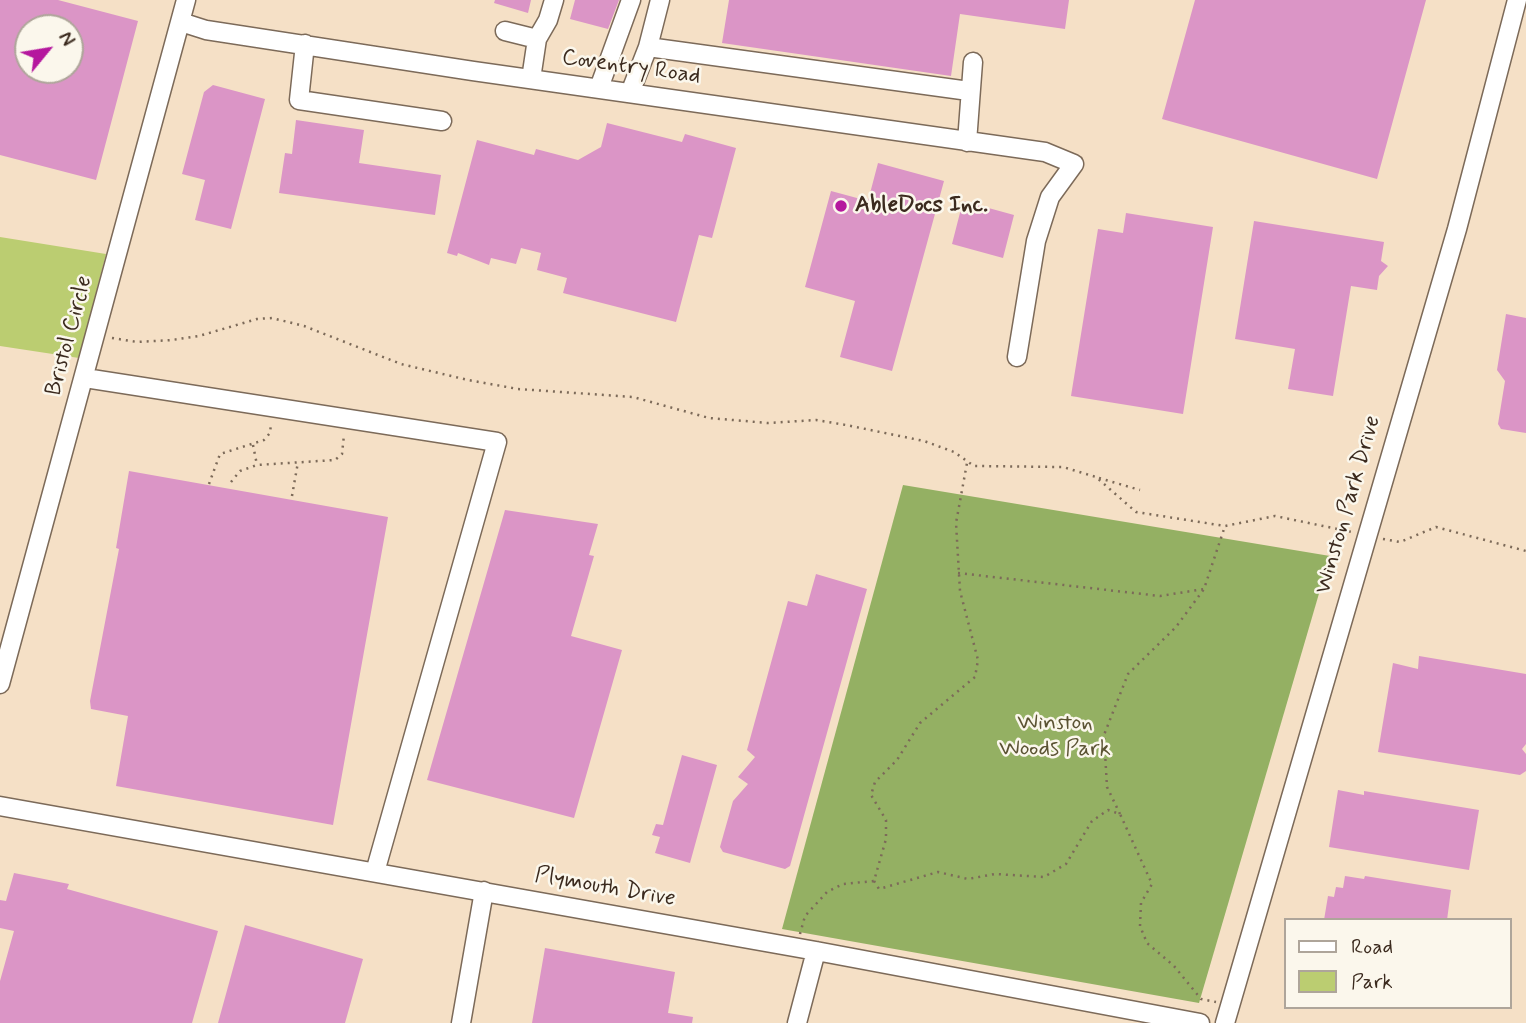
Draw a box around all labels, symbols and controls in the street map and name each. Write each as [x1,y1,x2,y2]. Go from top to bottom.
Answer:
north arrow [14,14,84,84]
text: N [52,28,80,51]
street label: Coventry Road [560,45,702,91]
place label: AbleDocs Inc. [855,192,988,220]
marker: AbleDocs Inc. [833,198,849,214]
street label: Bristol Circle [41,273,99,399]
street label: Winston Park Drive [1310,413,1388,597]
park label: Winston Woods Park [999,710,1111,764]
street label: Plymouth Drive [533,862,677,914]
legend [1284,918,1512,1009]
text: Road [1351,933,1393,961]
text: Park [1351,968,1393,996]

